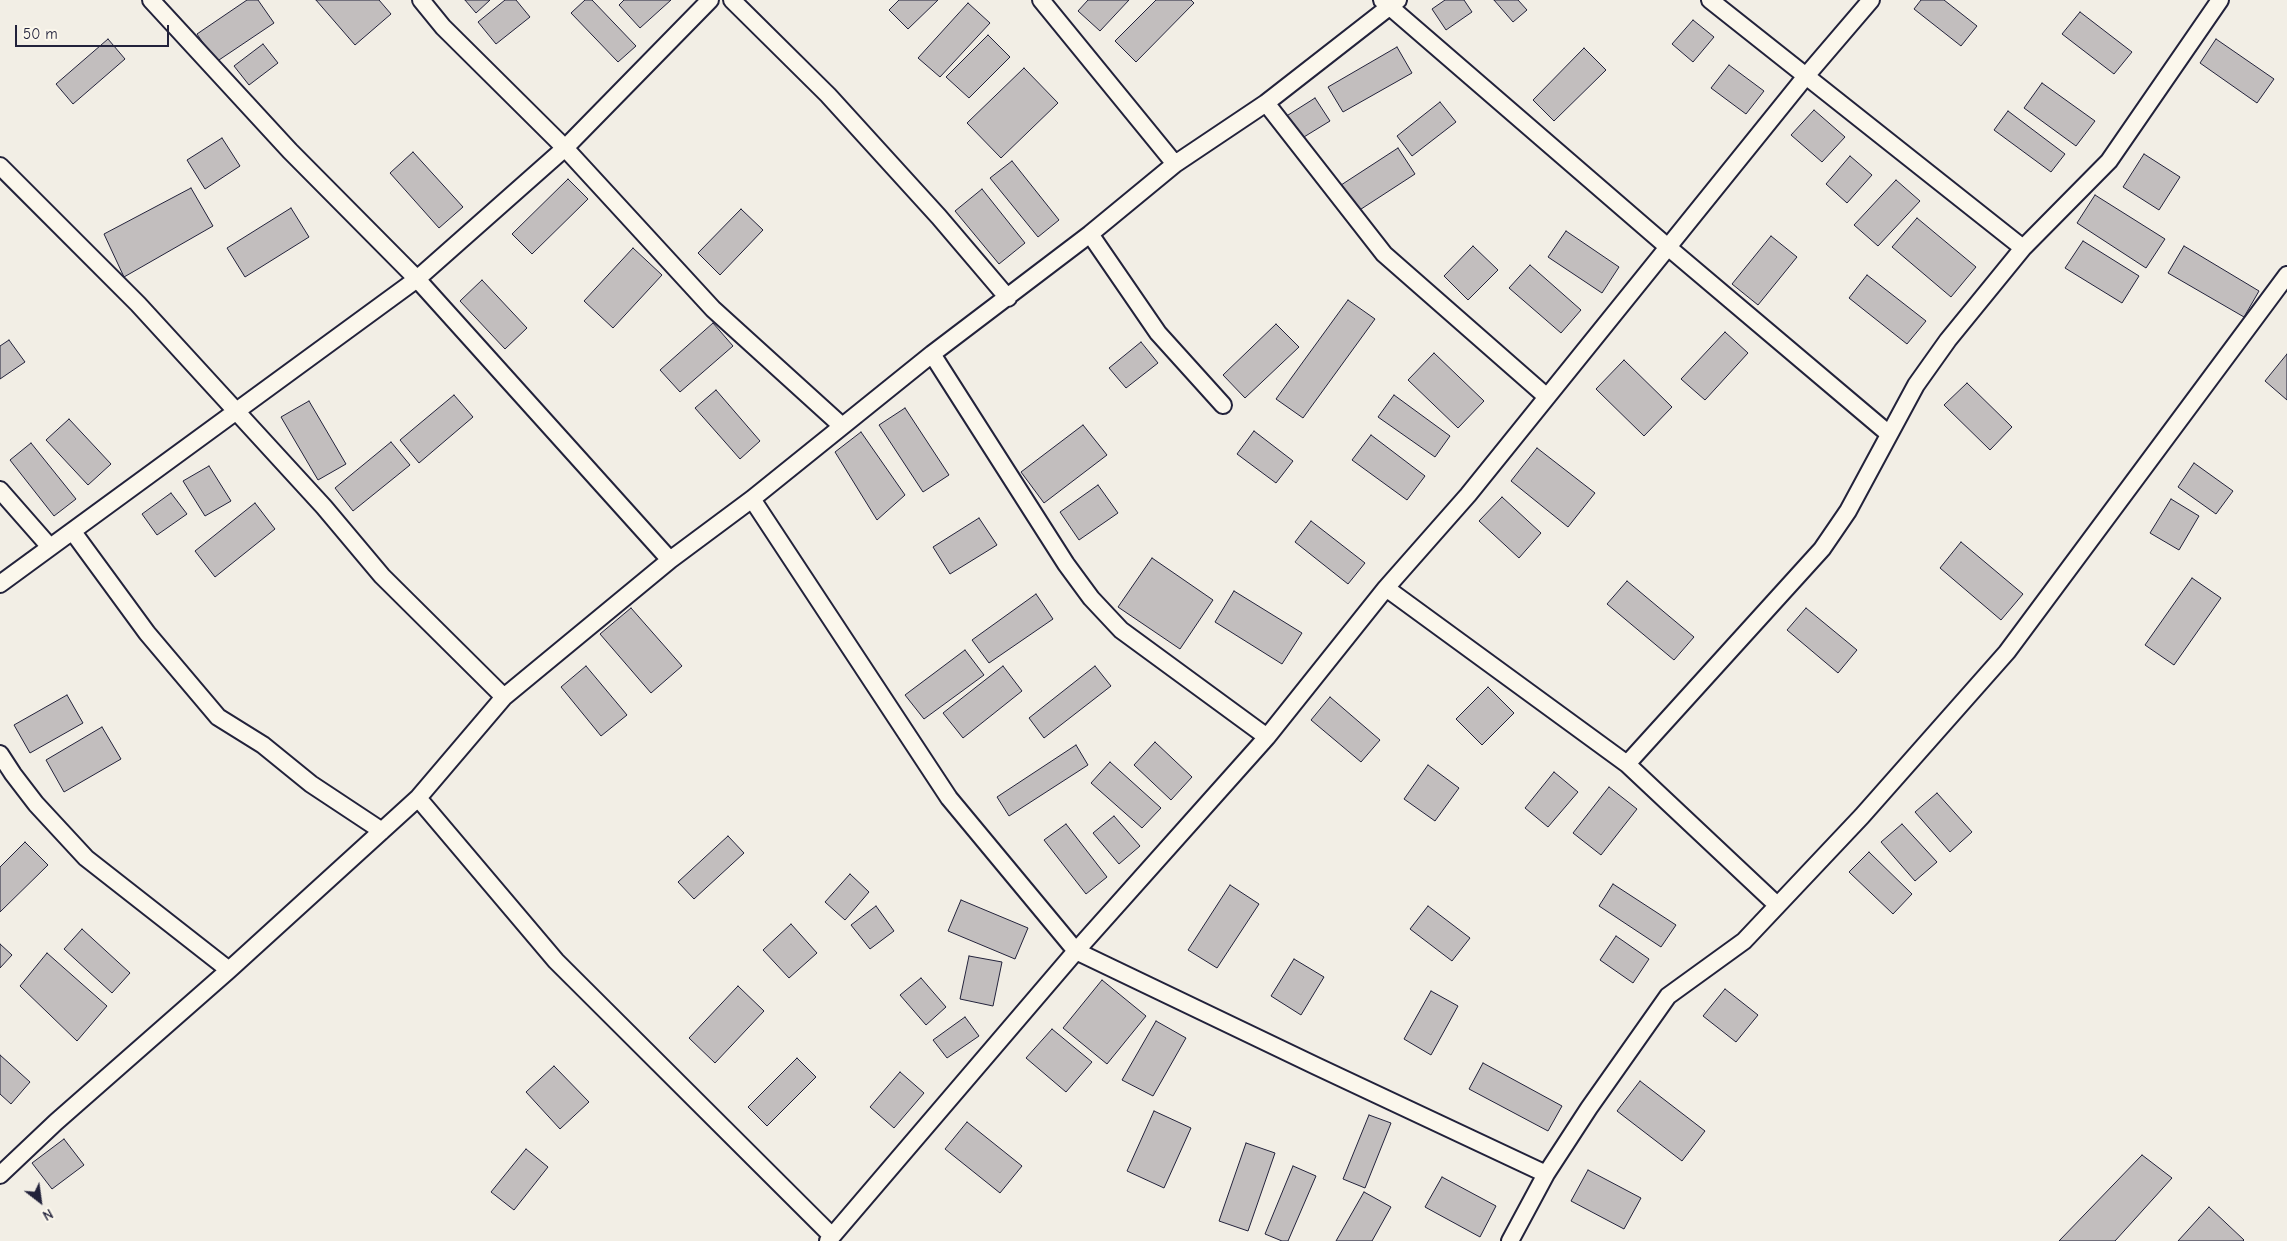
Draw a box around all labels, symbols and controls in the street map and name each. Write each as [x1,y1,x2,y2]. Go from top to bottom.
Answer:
scale bar [18,15,171,47]
text: 50 m [23,25,58,43]
north arrow [15,1176,65,1226]
text: N [40,1205,56,1224]

